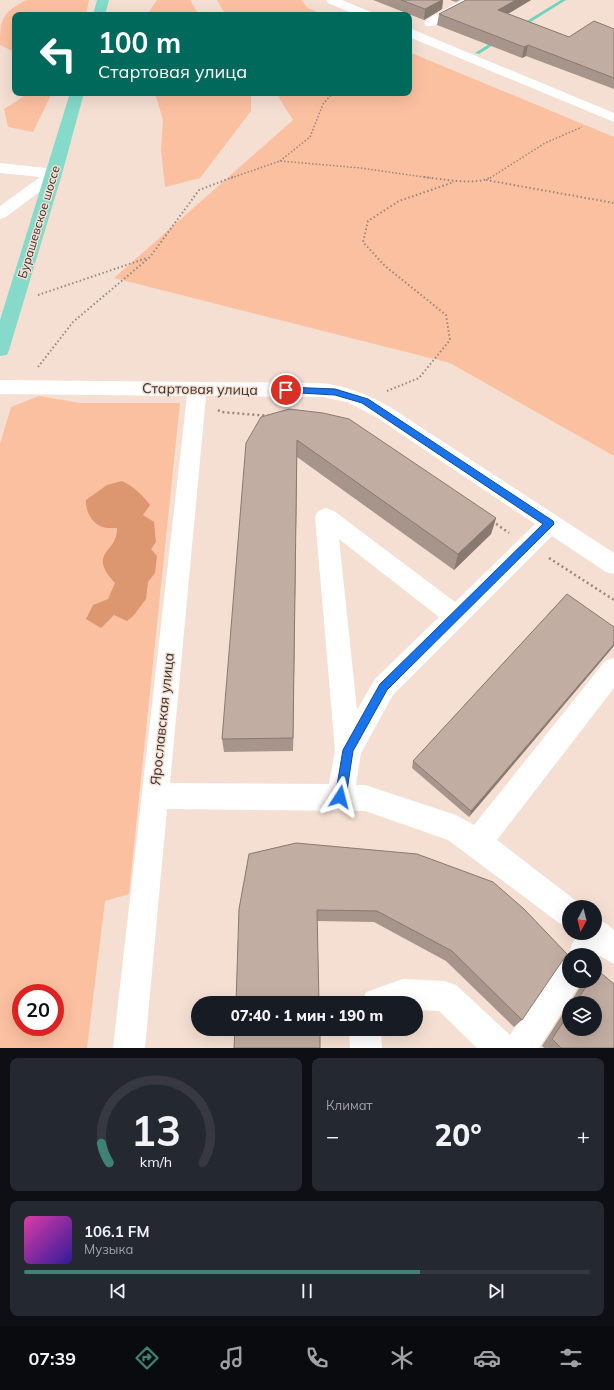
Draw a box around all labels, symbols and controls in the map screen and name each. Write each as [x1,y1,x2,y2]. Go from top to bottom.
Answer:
text: 100 m [98,25,181,60]
icon: left [32,28,84,80]
text: Стартовая улица [98,60,247,83]
street label: Бурашевское шоссе [14,163,63,280]
pin [269,373,303,407]
street label: Стартовая улица [142,379,258,399]
icon: arrive [275,379,297,401]
street label: Ярославская улица [146,652,178,786]
position arrow [319,776,361,818]
north arrow [562,900,602,940]
map controls [562,900,602,1036]
button: search [562,948,602,988]
speed limit sign: 20 [12,984,64,1036]
button: layers [562,996,602,1036]
text: 07:40 · 1 мин · 190 m [231,1006,383,1025]
text: Климат [326,1097,373,1113]
text: 13 [131,1103,181,1155]
text: 20° [434,1116,482,1154]
text: − [326,1122,339,1150]
text: + [577,1122,590,1150]
text: km/h [140,1152,172,1170]
text: 106.1 FM [84,1222,149,1241]
text: Музыка [84,1241,133,1257]
icon: previous [107,1280,129,1302]
icon: pause [296,1280,318,1302]
icon: next [485,1280,507,1302]
icon: directions [133,1344,161,1372]
icon: music [218,1344,246,1372]
icon: phone [303,1344,331,1372]
icon: climate [388,1344,416,1372]
icon: car [473,1344,501,1372]
icon: filters [557,1344,585,1372]
text: 07:39 [28,1347,76,1370]

